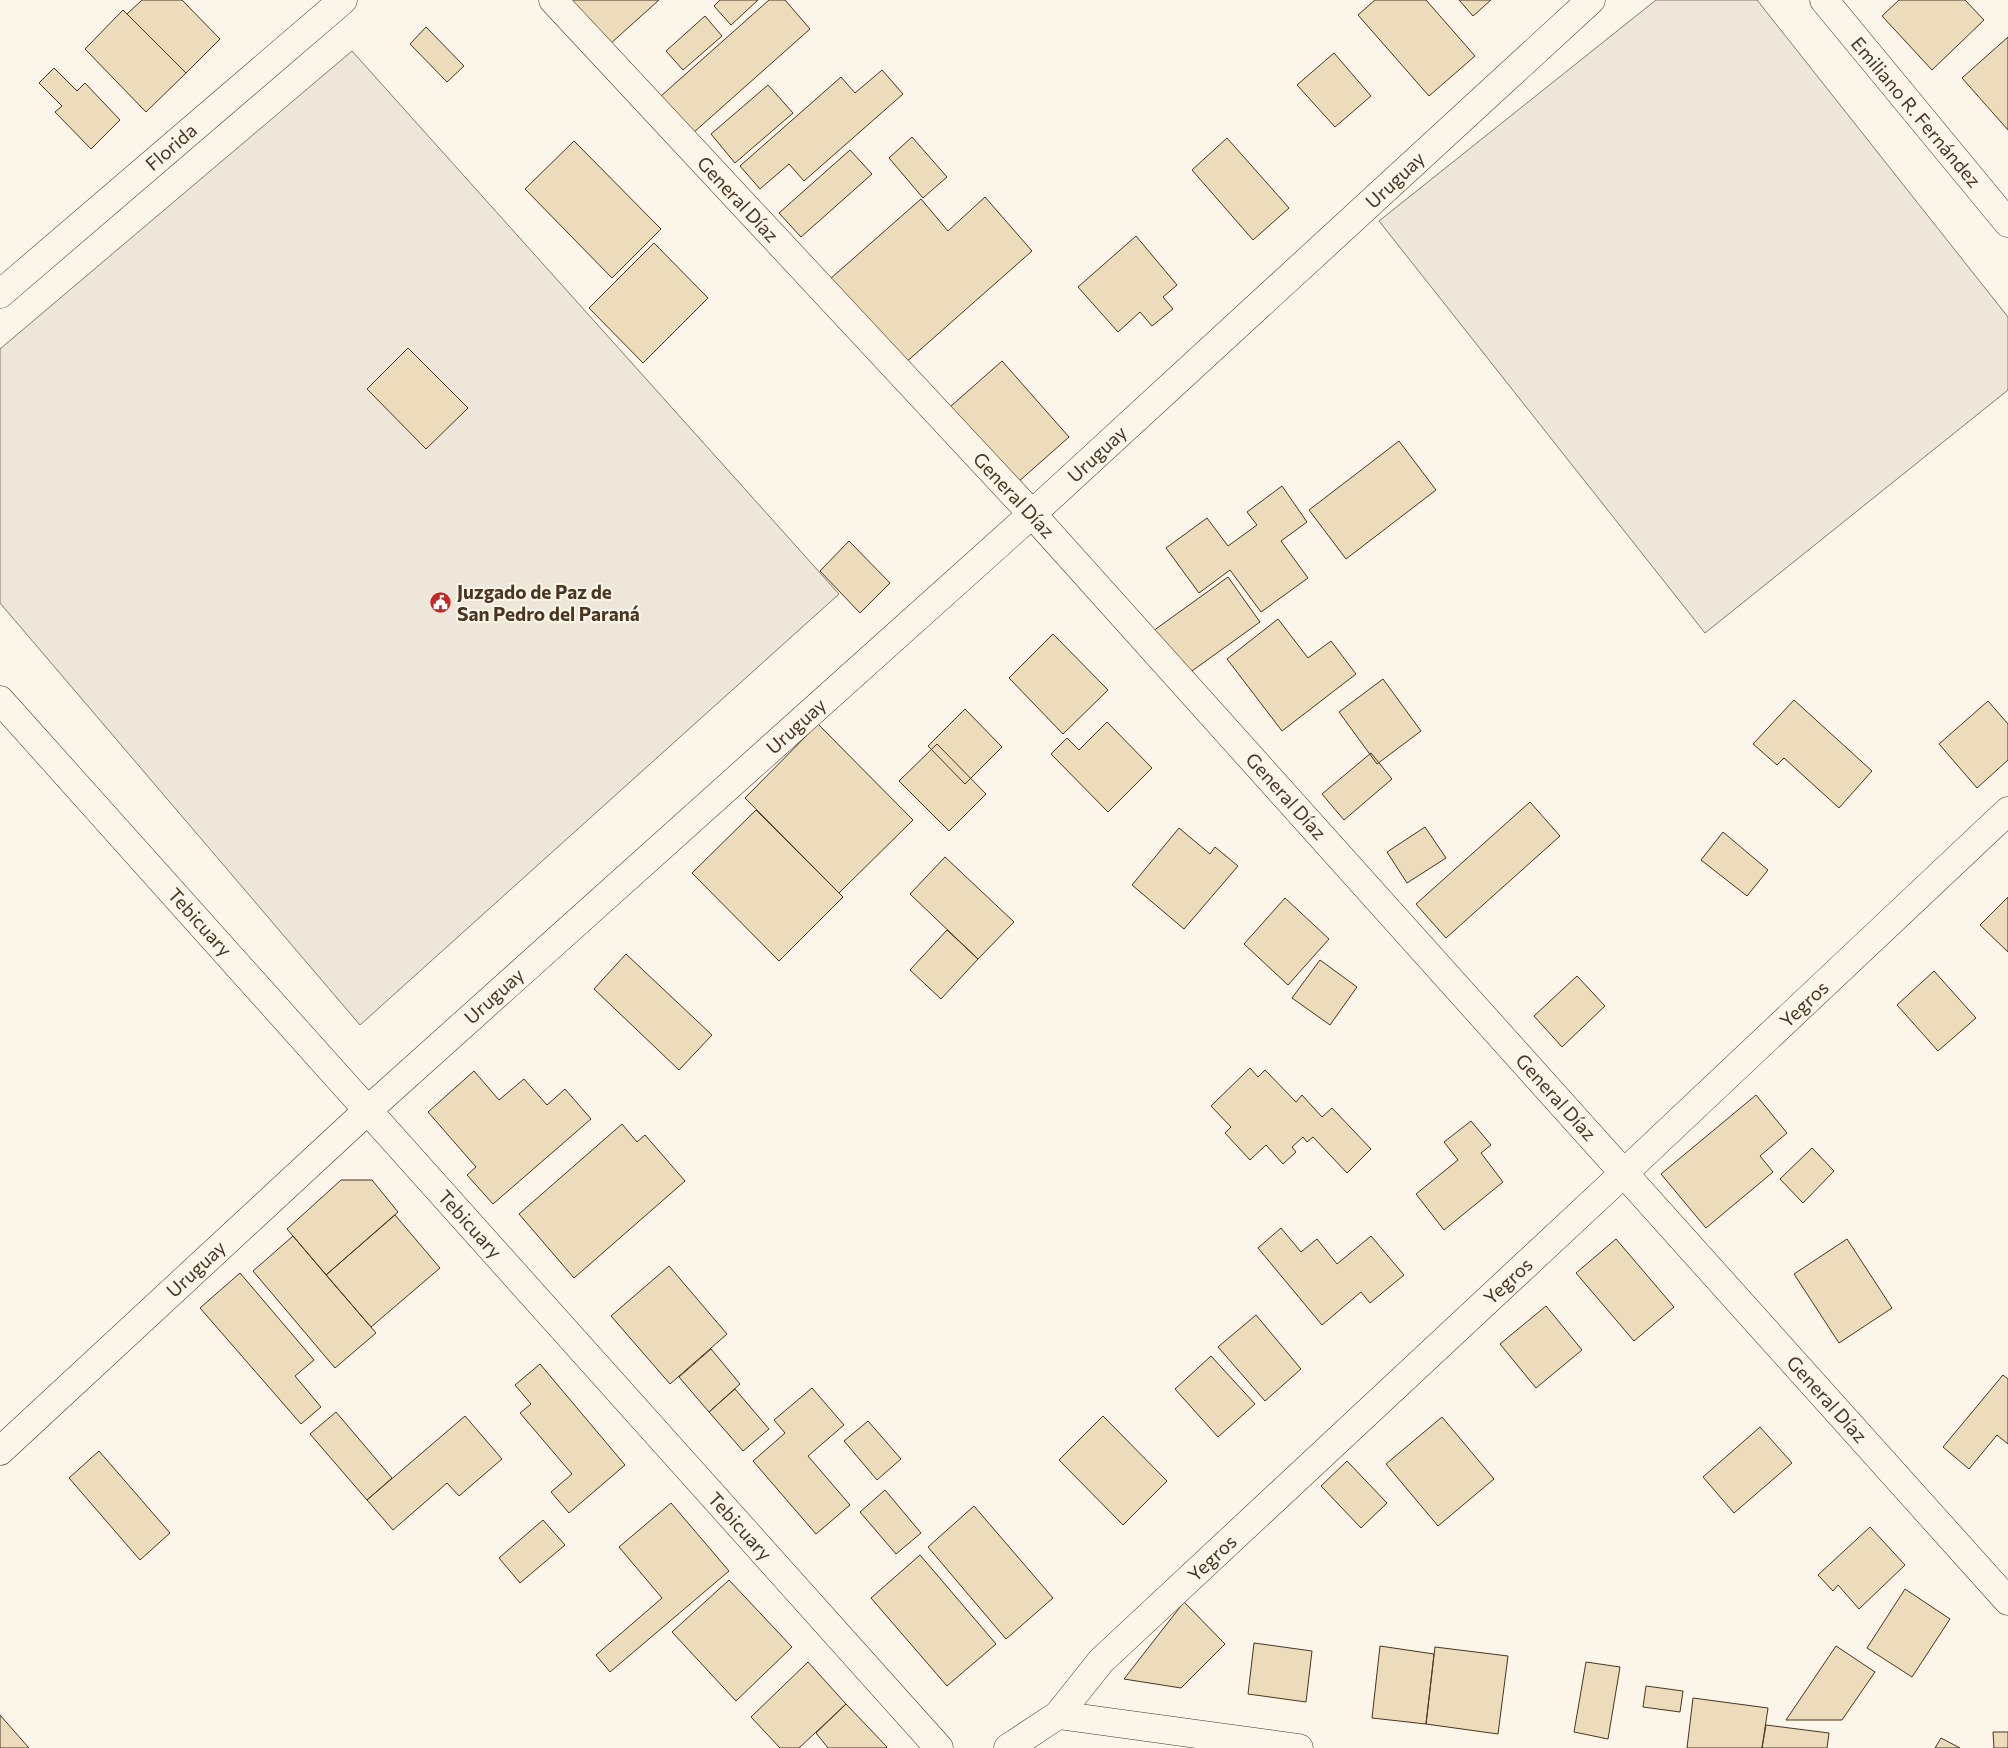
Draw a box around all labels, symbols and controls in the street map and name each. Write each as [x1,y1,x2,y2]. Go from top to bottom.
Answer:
street label: Emiliano R. Fernández [1847,32,1986,192]
street label: Florida [140,118,201,175]
street label: Uruguay [1360,146,1429,213]
street label: General Díaz [693,151,784,246]
street label: Uruguay [1062,420,1131,487]
street label: General Díaz [969,447,1060,542]
place label: Juzgado de Paz de San Pedro del Paraná [457,580,640,625]
public building icon: Juzgado de Paz de San Pedro del Paraná [429,591,453,615]
street label: Uruguay [761,693,830,758]
street label: General Díaz [1241,747,1331,844]
street label: Tebicuary [164,883,237,961]
street label: Uruguay [459,963,528,1028]
street label: Yegros [1775,975,1833,1032]
street label: General Díaz [1511,1048,1601,1145]
street label: Tebicuary [434,1185,507,1263]
street label: Uruguay [161,1235,230,1302]
street label: Yegros [1479,1252,1537,1309]
street label: General Díaz [1782,1350,1872,1447]
street label: Tebicuary [704,1487,777,1565]
street label: Yegros [1183,1529,1241,1586]

